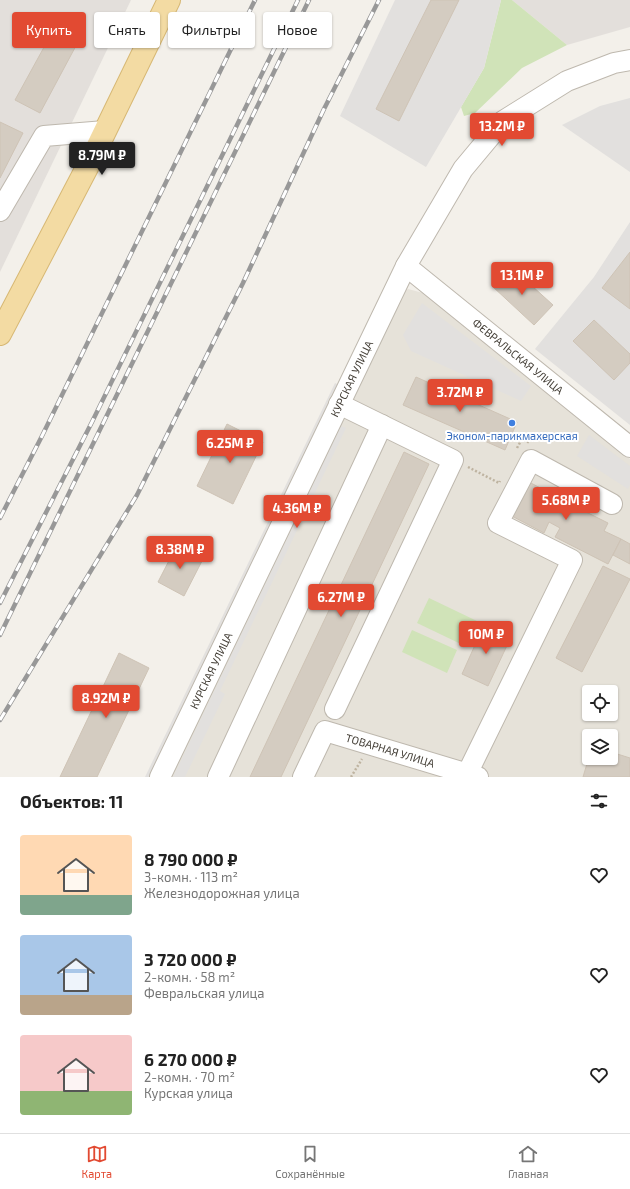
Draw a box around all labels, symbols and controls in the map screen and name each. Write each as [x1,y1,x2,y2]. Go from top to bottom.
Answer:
chip: Купить [12,12,86,48]
chip: Снять [94,12,160,48]
chip: Фильтры [168,12,255,48]
chip: Новое [263,12,332,48]
pin: 13.2M ₽ [465,113,539,147]
text: 13.2M ₽ [479,118,525,134]
pin: 8.79M ₽ [65,142,139,176]
text: 8.79M ₽ [78,147,126,163]
pin: 13.1M ₽ [485,262,559,296]
text: 13.1M ₽ [500,267,544,283]
street label: ФЕВРАЛЬСКАЯ УЛИЦА [470,316,566,397]
street label: КУРСКАЯ УЛИЦА [327,338,375,419]
pin: 3.72M ₽ [423,379,497,413]
text: 3.72M ₽ [437,384,483,400]
marker: Эконом-парикмахерская [507,418,517,428]
place label: Эконом-парикмахерская [446,429,578,442]
pin: 6.25M ₽ [193,430,267,464]
text: 6.25M ₽ [206,435,254,451]
pin: 5.68M ₽ [529,487,603,521]
text: 5.68M ₽ [542,492,590,508]
pin: 4.36M ₽ [260,495,334,529]
text: 4.36M ₽ [273,500,321,516]
pin: 8.38M ₽ [143,536,217,570]
text: 8.38M ₽ [155,541,205,557]
pin: 6.27M ₽ [304,584,378,618]
text: 6.27M ₽ [317,589,365,605]
pin: 10M ₽ [458,621,514,655]
text: 10M ₽ [468,626,504,642]
street label: КУРСКАЯ УЛИЦА [187,630,235,711]
pin: 8.92M ₽ [69,685,143,719]
map controls [582,685,618,765]
button: locate [582,685,618,721]
text: 8.92M ₽ [82,690,130,706]
button: layers [582,729,618,765]
street label: ТОВАРНАЯ УЛИЦА [344,731,436,770]
icon: filters [588,790,610,812]
text: Объектов: 11 [20,791,123,811]
text: 8 790 000 ₽ [144,849,238,869]
icon: home [52,851,100,899]
icon: heart [588,864,610,886]
text: 3-комн. · 113 m² [144,869,238,885]
text: Железнодорожная улица [144,885,300,901]
text: 3 720 000 ₽ [144,949,236,969]
icon: home [52,951,100,999]
icon: heart [588,964,610,986]
text: 2-комн. · 58 m² [144,969,235,985]
text: Февральская улица [144,985,264,1001]
text: 6 270 000 ₽ [144,1049,237,1069]
icon: home [52,1051,100,1099]
icon: heart [588,1064,610,1086]
text: 2-комн. · 70 m² [144,1069,235,1085]
text: Курская улица [144,1085,233,1101]
tab: Карта [82,1143,112,1180]
tab: Сохранённые [275,1143,345,1180]
tab: Главная [508,1143,548,1180]

